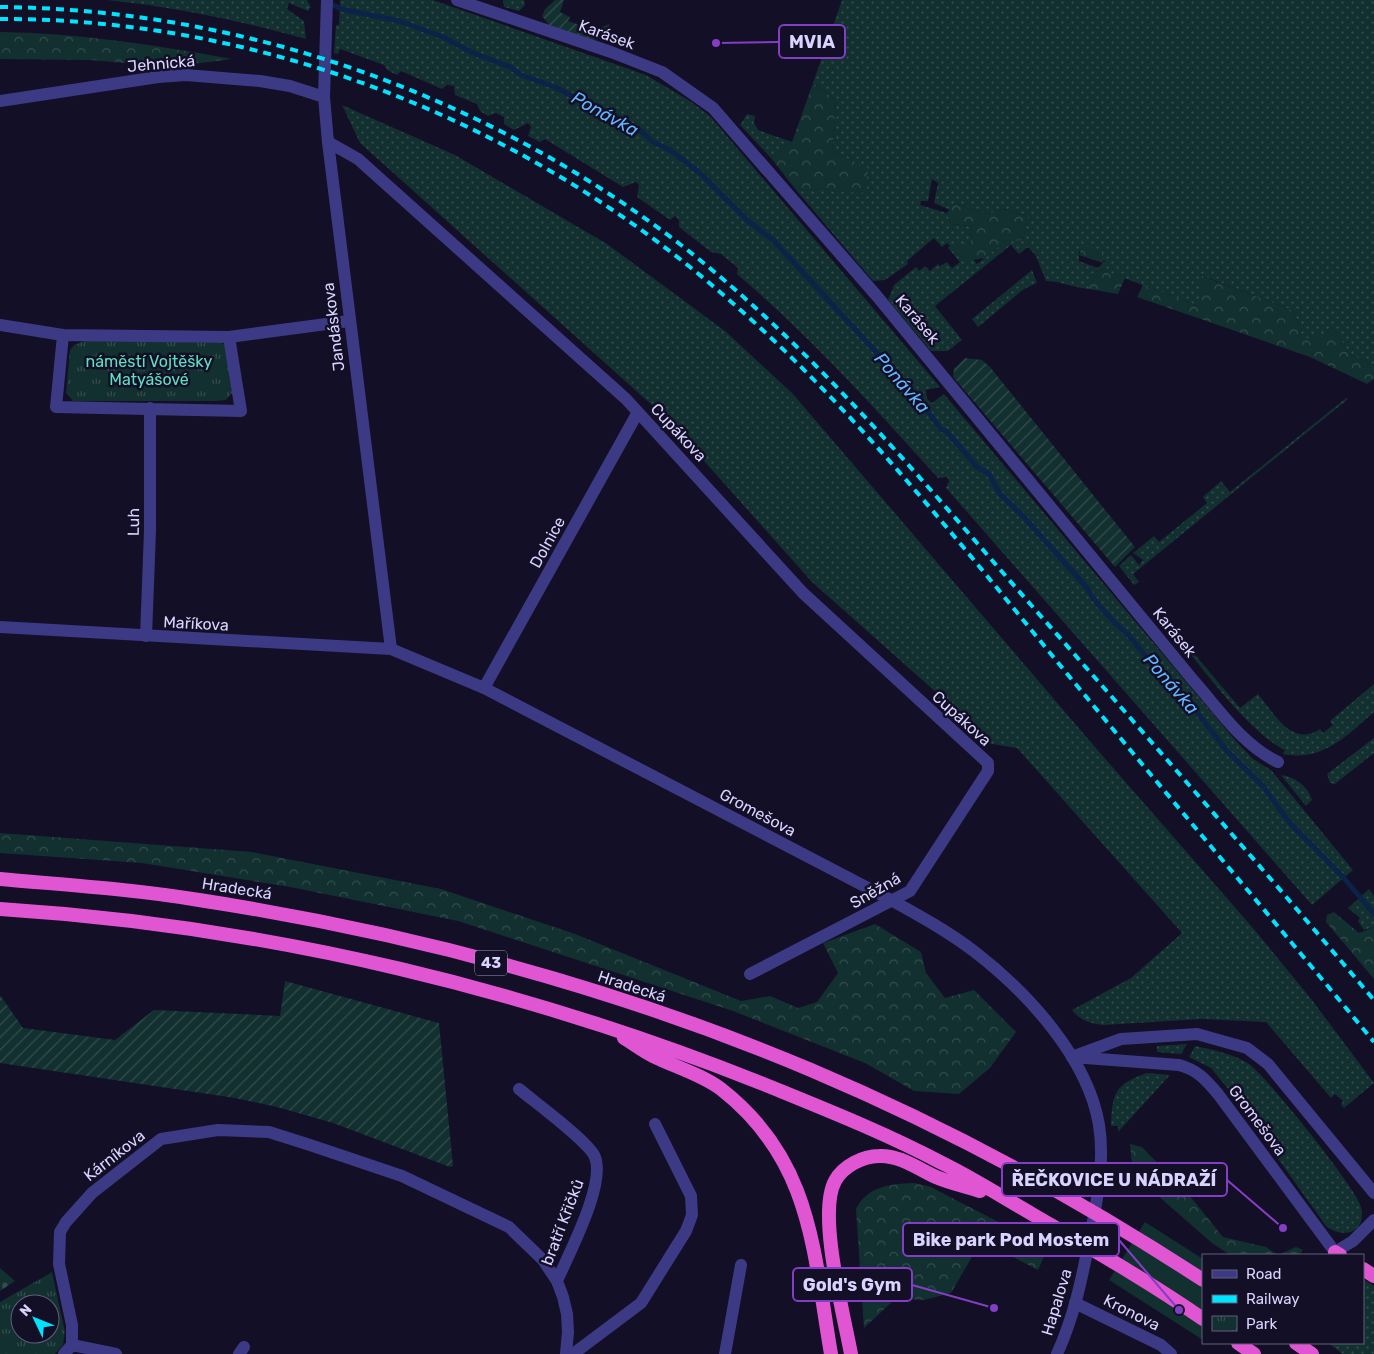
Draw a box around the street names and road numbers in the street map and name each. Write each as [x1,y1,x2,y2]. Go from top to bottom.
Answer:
street label: Karásek [576,16,638,54]
street label: Jehnická [126,51,196,76]
street label: Jandáskova [319,281,348,372]
street label: Karásek [892,291,944,348]
street label: Cupákova [647,399,710,465]
street label: Luh [124,508,143,536]
street label: Dolnice [526,513,569,571]
street label: Karásek [1149,604,1201,662]
street label: Maříkova [163,612,229,635]
street label: Cupákova [928,687,995,750]
street label: Gromešova [716,784,799,840]
street label: Sněžná [847,868,904,912]
street label: Hradecká [201,874,273,903]
road number: 43 [475,950,507,976]
street label: Hradecká [595,967,668,1006]
street label: Gromešova [1225,1081,1290,1159]
street label: Kárníkova [80,1126,149,1185]
street label: bratří Křičků [537,1176,588,1268]
street label: Hapalova [1037,1266,1076,1338]
street label: Kronova [1100,1290,1163,1335]

